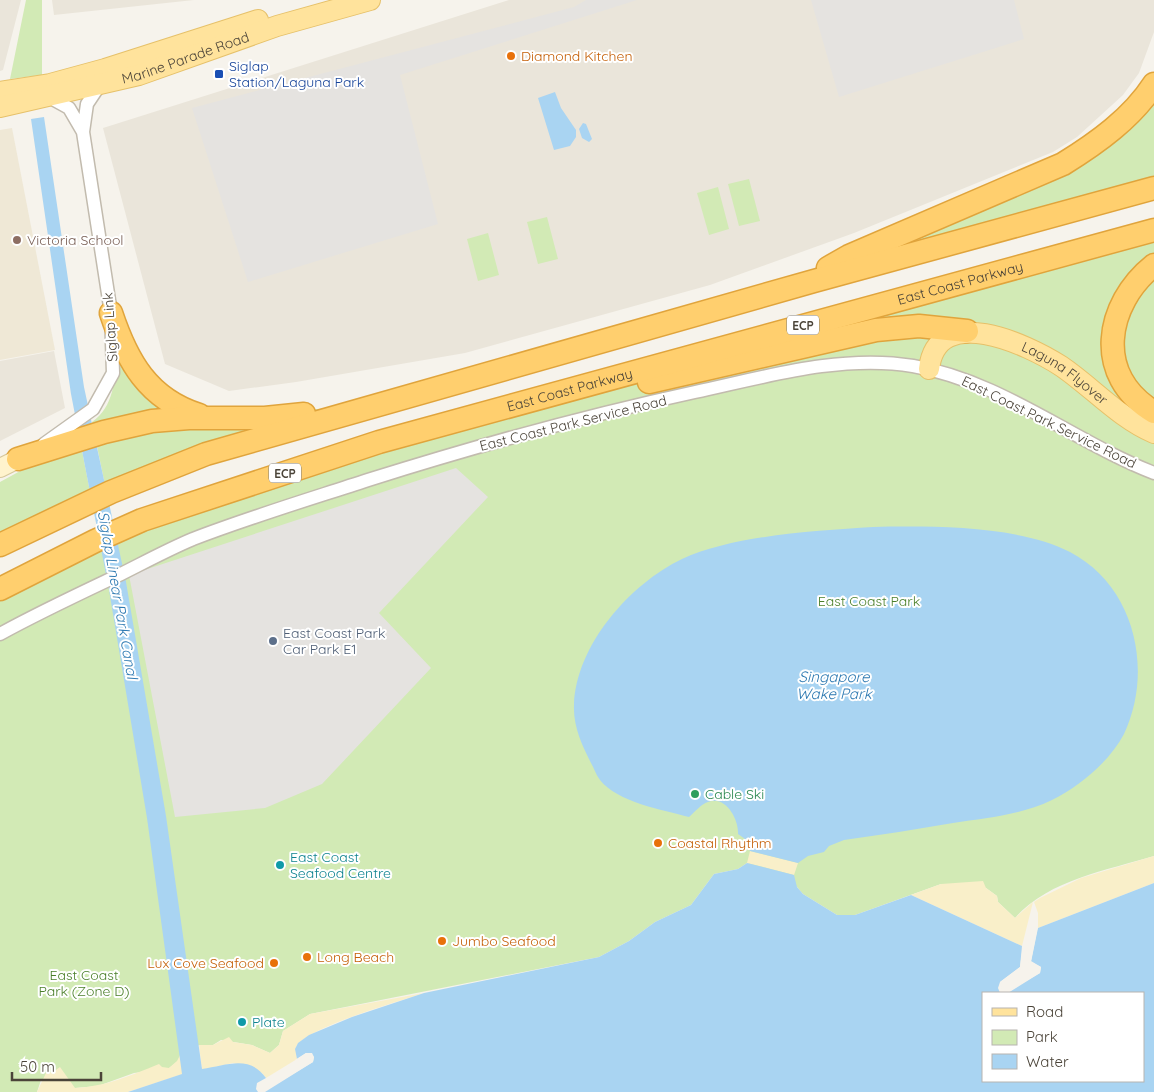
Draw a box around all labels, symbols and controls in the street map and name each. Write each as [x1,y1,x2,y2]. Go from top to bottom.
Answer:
street label: Marine Parade Road [120,28,252,88]
place label: Diamond Kitchen [521,47,633,65]
marker: Diamond Kitchen [505,50,517,62]
place label: Siglap Station/Laguna Park [229,57,364,91]
marker: Siglap Station/Laguna Park [213,68,225,80]
place label: Victoria School [27,231,124,249]
marker: Victoria School [11,234,23,246]
street label: East Coast Parkway [895,257,1025,309]
street label: Siglap Link [99,292,121,362]
road number: ECP [787,316,819,334]
street label: Laguna Flyover [1019,337,1112,409]
street label: East Coast Parkway [505,364,634,416]
street label: East Coast Park Service Road [959,372,1139,472]
street label: East Coast Park Service Road [478,391,668,455]
road number: ECP [269,463,301,482]
water label: Siglap Linear Park Canal [94,510,142,682]
park label: East Coast Park [818,592,920,610]
place label: East Coast Park Car Park E1 [283,624,385,658]
marker: East Coast Park Car Park E1 [267,635,279,647]
water label: Singapore Wake Park [796,667,874,703]
place label: Cable Ski [705,785,764,803]
marker: Cable Ski [689,788,701,800]
place label: Coastal Rhythm [668,834,772,852]
marker: Coastal Rhythm [652,837,664,849]
place label: East Coast Seafood Centre [290,848,391,882]
marker: East Coast Seafood Centre [274,859,286,871]
place label: Jumbo Seafood [452,932,556,950]
marker: Jumbo Seafood [436,935,448,947]
place label: Long Beach [317,948,394,966]
marker: Long Beach [301,951,313,963]
place label: Lux Cove Seafood [147,954,264,972]
marker: Lux Cove Seafood [268,957,280,969]
park label: East Coast Park (Zone D) [38,966,130,1000]
legend [982,992,1144,1082]
text: Road [1026,1002,1063,1021]
place label: Plate [252,1013,285,1031]
marker: Plate [236,1016,248,1028]
text: Park [1026,1027,1058,1046]
scale bar [12,1050,101,1082]
text: Water [1026,1052,1069,1071]
text: 50 m [20,1057,55,1076]

